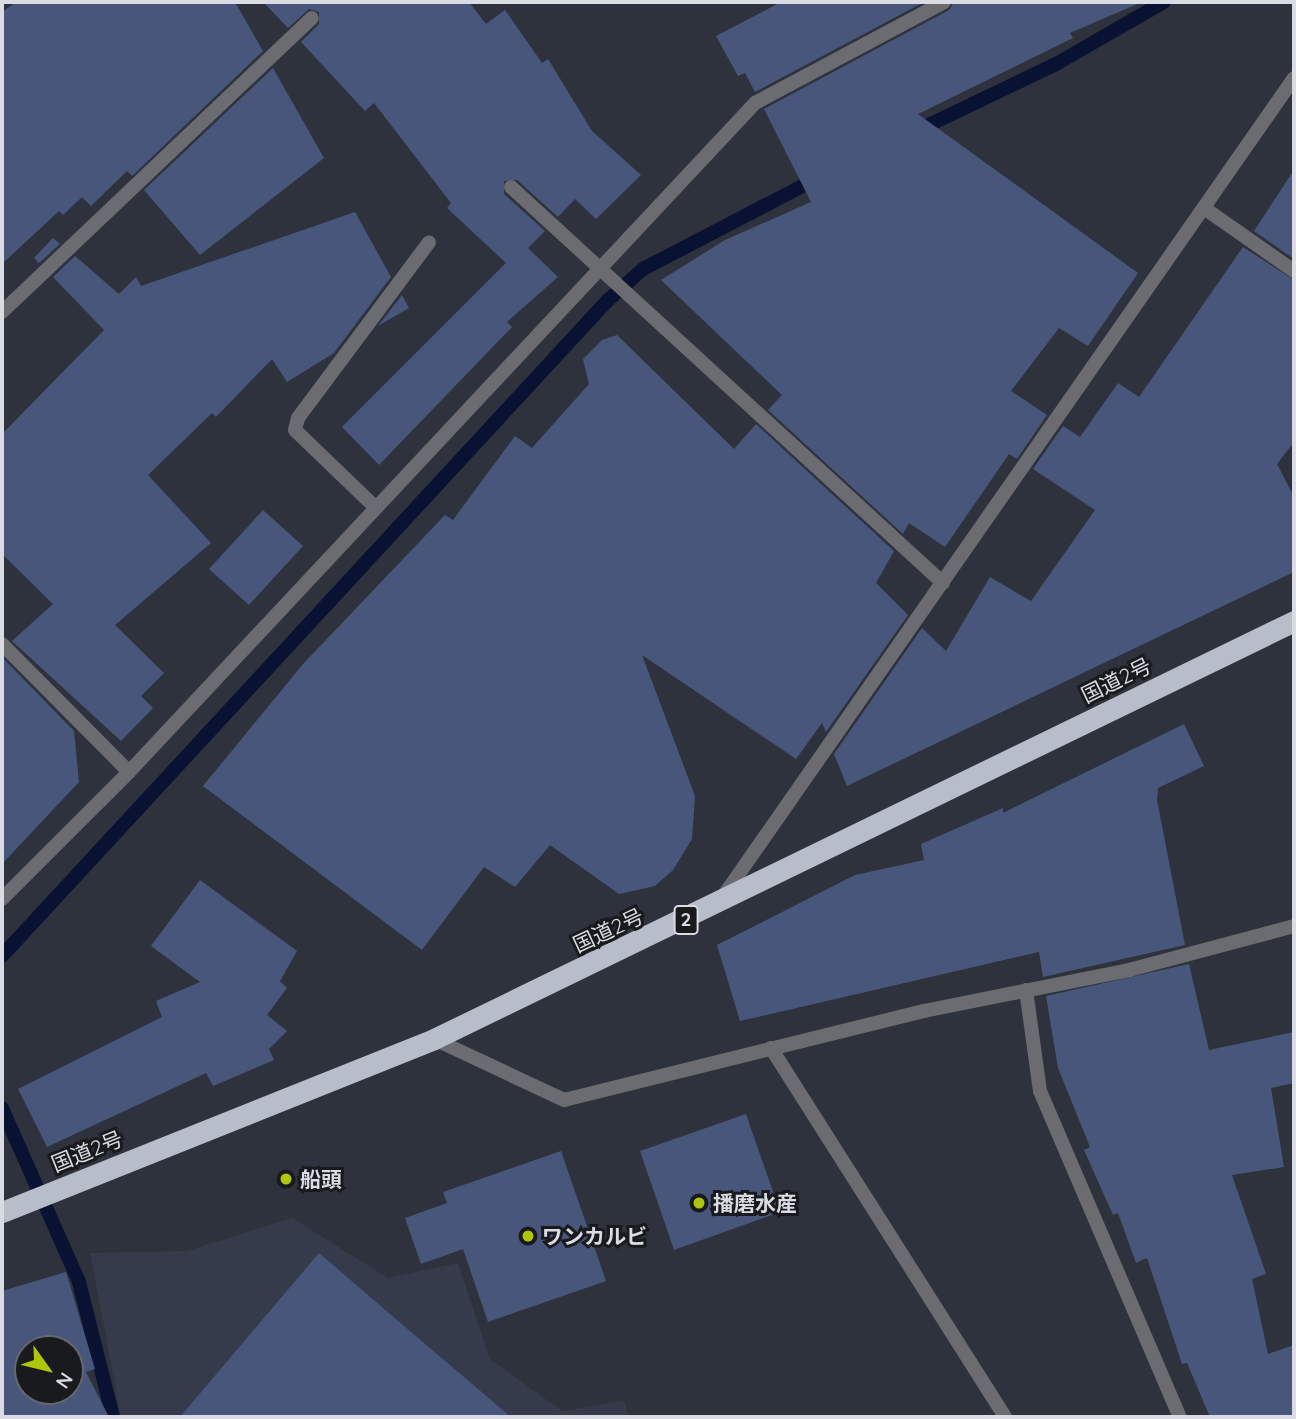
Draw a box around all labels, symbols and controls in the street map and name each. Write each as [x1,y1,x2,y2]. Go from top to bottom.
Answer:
street label: 国道2号 [1077,652,1155,708]
street label: 国道2号 [569,903,647,957]
road number: 2 [672,904,700,936]
street label: 国道2号 [48,1125,126,1177]
place label: 船頭 [300,1166,342,1192]
marker: 船頭 [278,1171,294,1187]
place label: 播磨水産 [713,1190,797,1216]
marker: 播磨水産 [691,1195,707,1211]
place label: ワンカルビ [542,1223,647,1249]
marker: ワンカルビ [520,1228,536,1244]
north arrow [14,1335,84,1405]
text: N [51,1368,79,1393]

